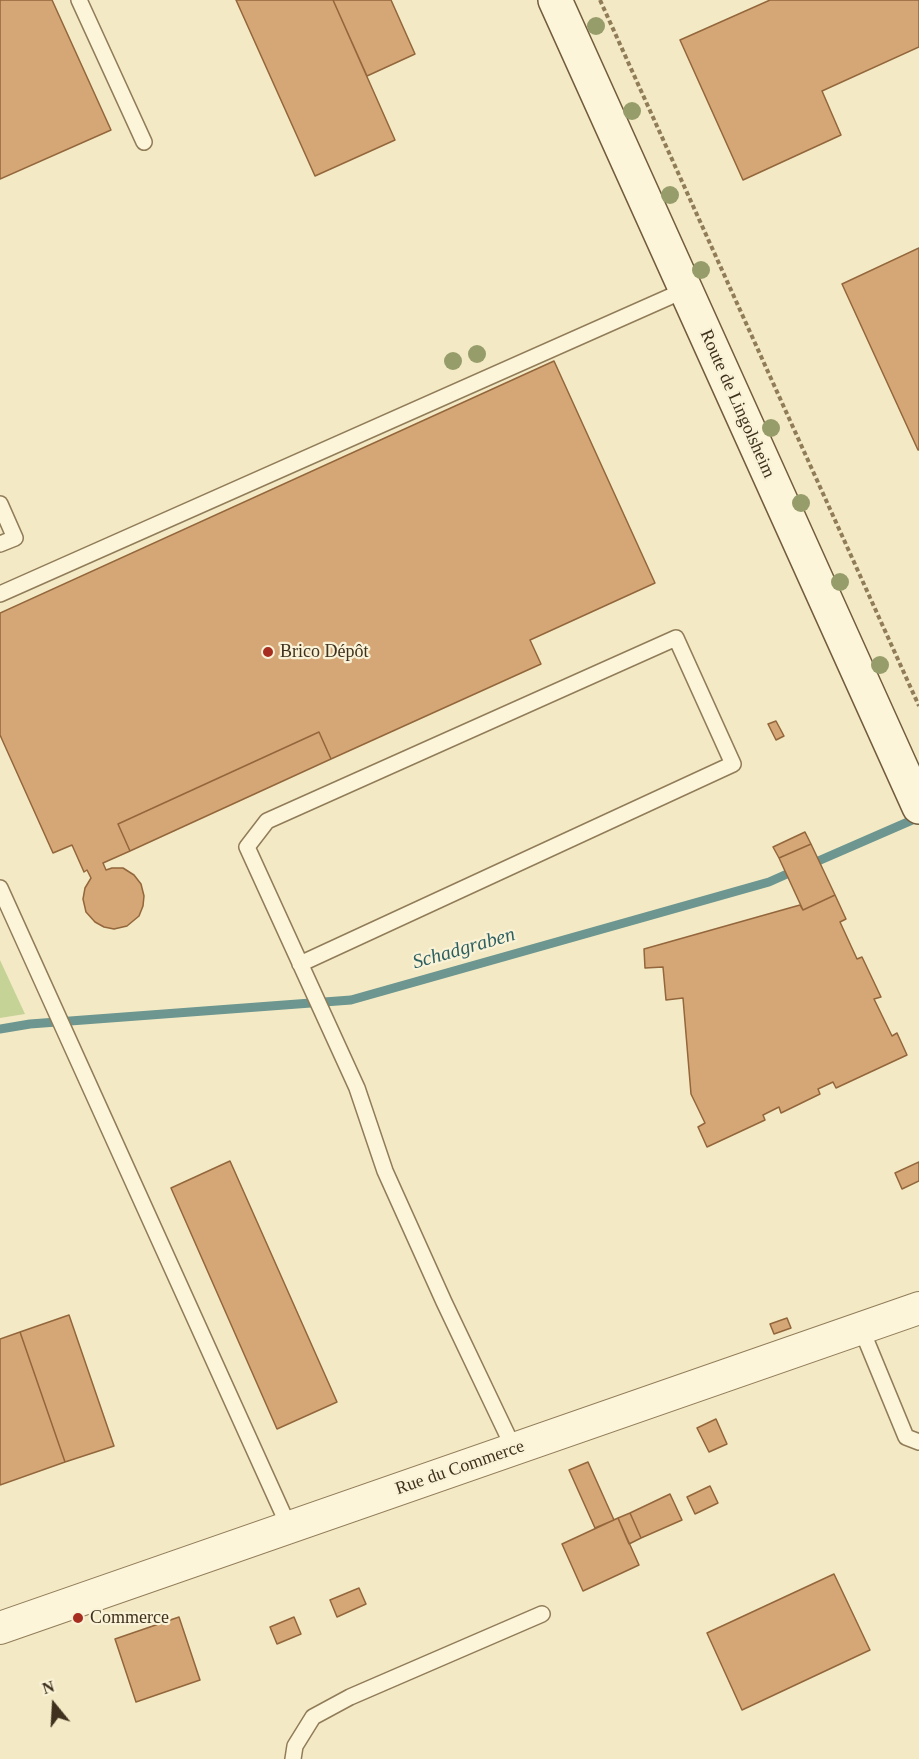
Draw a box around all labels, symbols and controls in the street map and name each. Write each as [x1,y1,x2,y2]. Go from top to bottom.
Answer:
street label: Route de Lingolsheim [695,327,779,481]
place label: Brico Dépôt [280,641,368,663]
marker: Brico Dépôt [261,645,275,659]
water label: Schadgraben [410,923,518,975]
street label: Rue du Commerce [393,1436,527,1500]
place label: Commerce [90,1607,169,1629]
marker: Commerce [71,1611,85,1625]
north arrow [24,1675,84,1735]
text: N [40,1678,56,1697]

